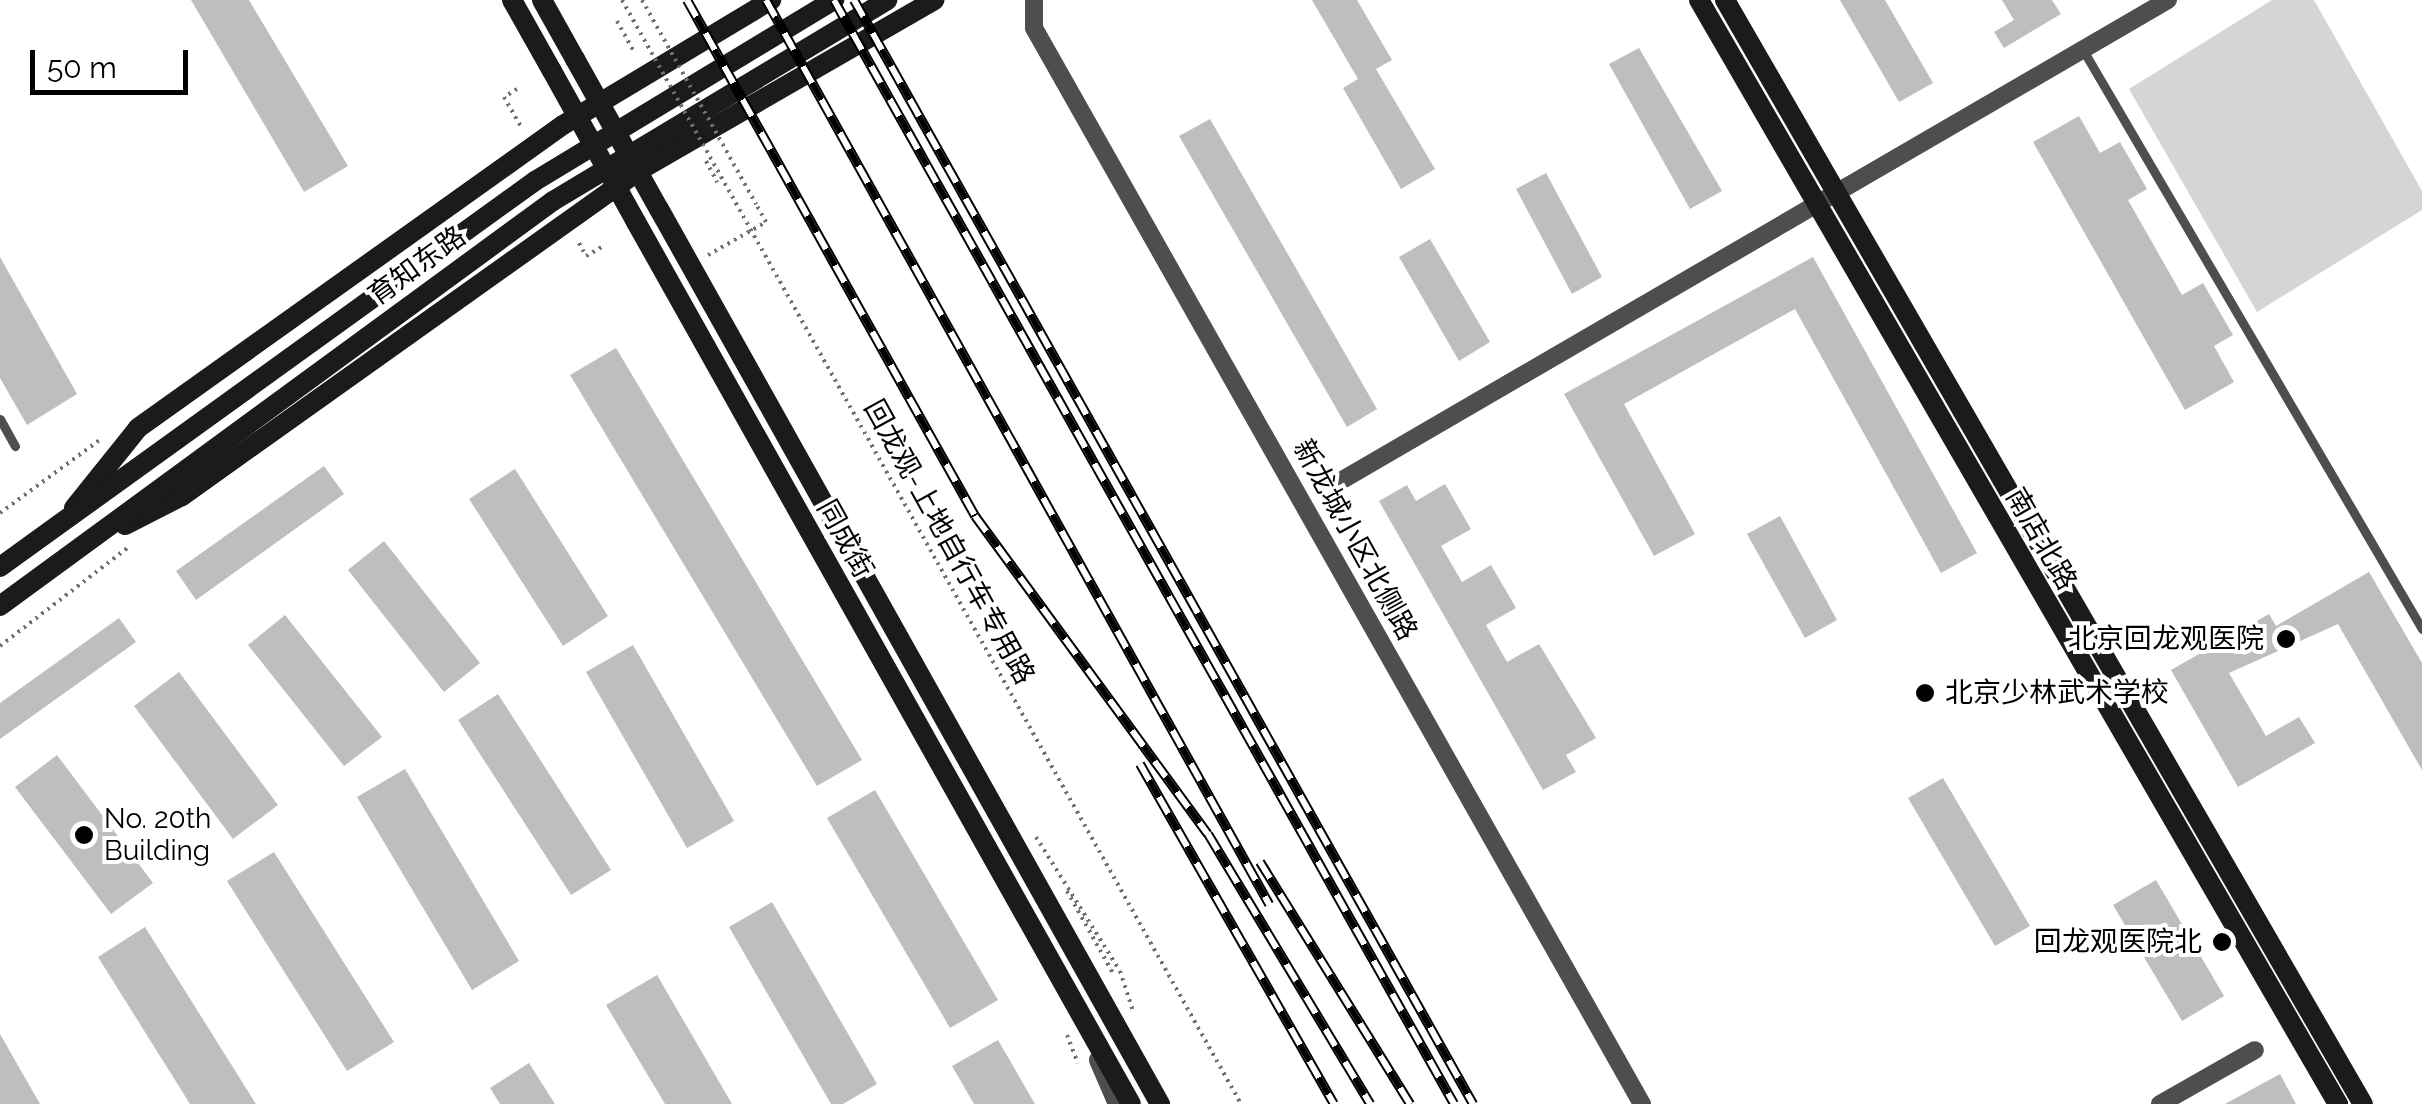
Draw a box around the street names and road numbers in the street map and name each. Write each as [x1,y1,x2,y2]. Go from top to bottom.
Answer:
street label: 育知东路 [362,219,472,313]
street label: 回龙观-上地自行车专用路 [857,394,1041,690]
street label: 新龙城小区北侧路 [1286,434,1424,646]
street label: 南店北路 [1998,482,2084,596]
street label: 同成街 [810,494,880,584]

